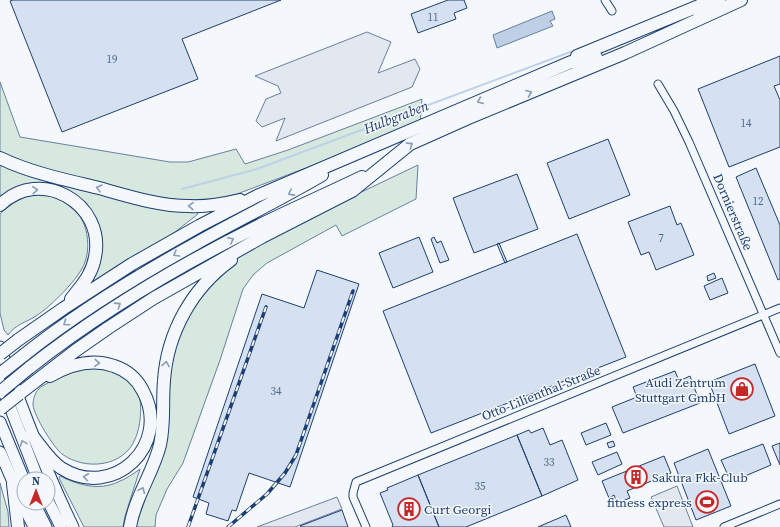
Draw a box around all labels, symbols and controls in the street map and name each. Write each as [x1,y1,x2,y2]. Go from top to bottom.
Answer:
house number: 11 [428,10,439,25]
house number: 19 [107,52,118,67]
one-way arrow [526,89,533,97]
water label: Hulbgraben [360,95,432,139]
one-way arrow [476,96,483,104]
house number: 14 [741,116,752,131]
one-way arrow [406,142,413,149]
street label: Dornierstraße [709,171,757,253]
one-way arrow [32,185,38,194]
one-way arrow [96,185,102,193]
one-way arrow [288,188,295,195]
house number: 12 [753,194,764,209]
one-way arrow [188,202,194,210]
house number: 7 [658,231,664,246]
one-way arrow [226,237,234,245]
one-way arrow [173,249,180,257]
one-way arrow [114,302,121,310]
one-way arrow [64,318,71,325]
one-way arrow [94,358,100,367]
one-way arrow [161,361,170,367]
street label: Otto-Lilienthal-Straße [479,361,603,425]
place label: Audi Zentrum Stuttgart GmbH [635,374,726,406]
shop icon: Audi Zentrum Stuttgart GmbH [729,376,755,402]
house number: 34 [271,384,282,399]
one-way arrow [19,440,27,447]
house number: 33 [544,455,555,470]
building icon: Sakura Fkk-Club [623,464,649,490]
place label: Sakura Fkk-Club [652,469,748,486]
north arrow [16,471,56,511]
one-way arrow [83,473,89,482]
text: N [32,474,40,489]
house number: 35 [475,479,486,494]
one-way arrow [137,487,145,494]
sports icon: fitness express [694,489,720,515]
place label: fitness express [607,494,692,511]
building icon: Curt Georgi [396,496,422,522]
place label: Curt Georgi [424,501,491,518]

